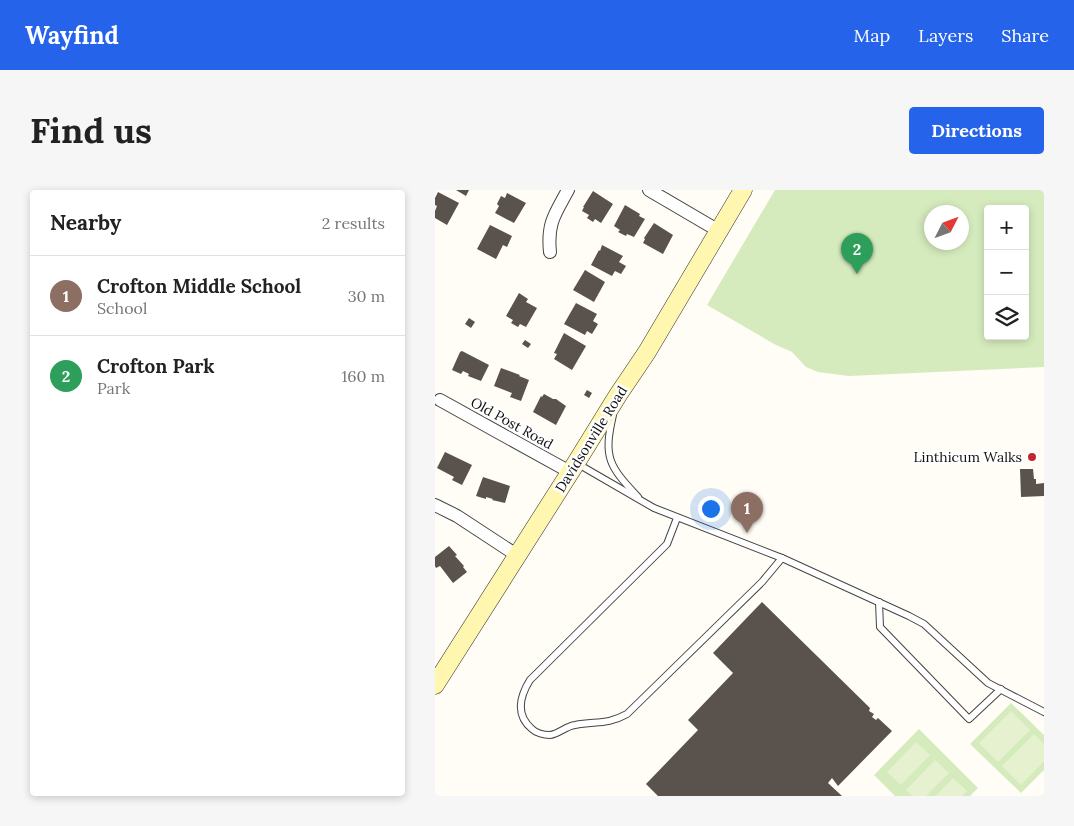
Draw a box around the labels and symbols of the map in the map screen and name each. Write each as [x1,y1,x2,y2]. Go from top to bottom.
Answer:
north arrow [924,205,969,250]
pin: 2 [841,233,873,274]
street label: Davidsonville Road [551,382,631,496]
street label: Old Post Road [468,393,556,453]
place label: Linthicum Walks [913,448,1022,466]
marker: Linthicum Walks [1026,451,1038,463]
pin: 1 [731,492,763,533]
your location [698,496,724,522]

